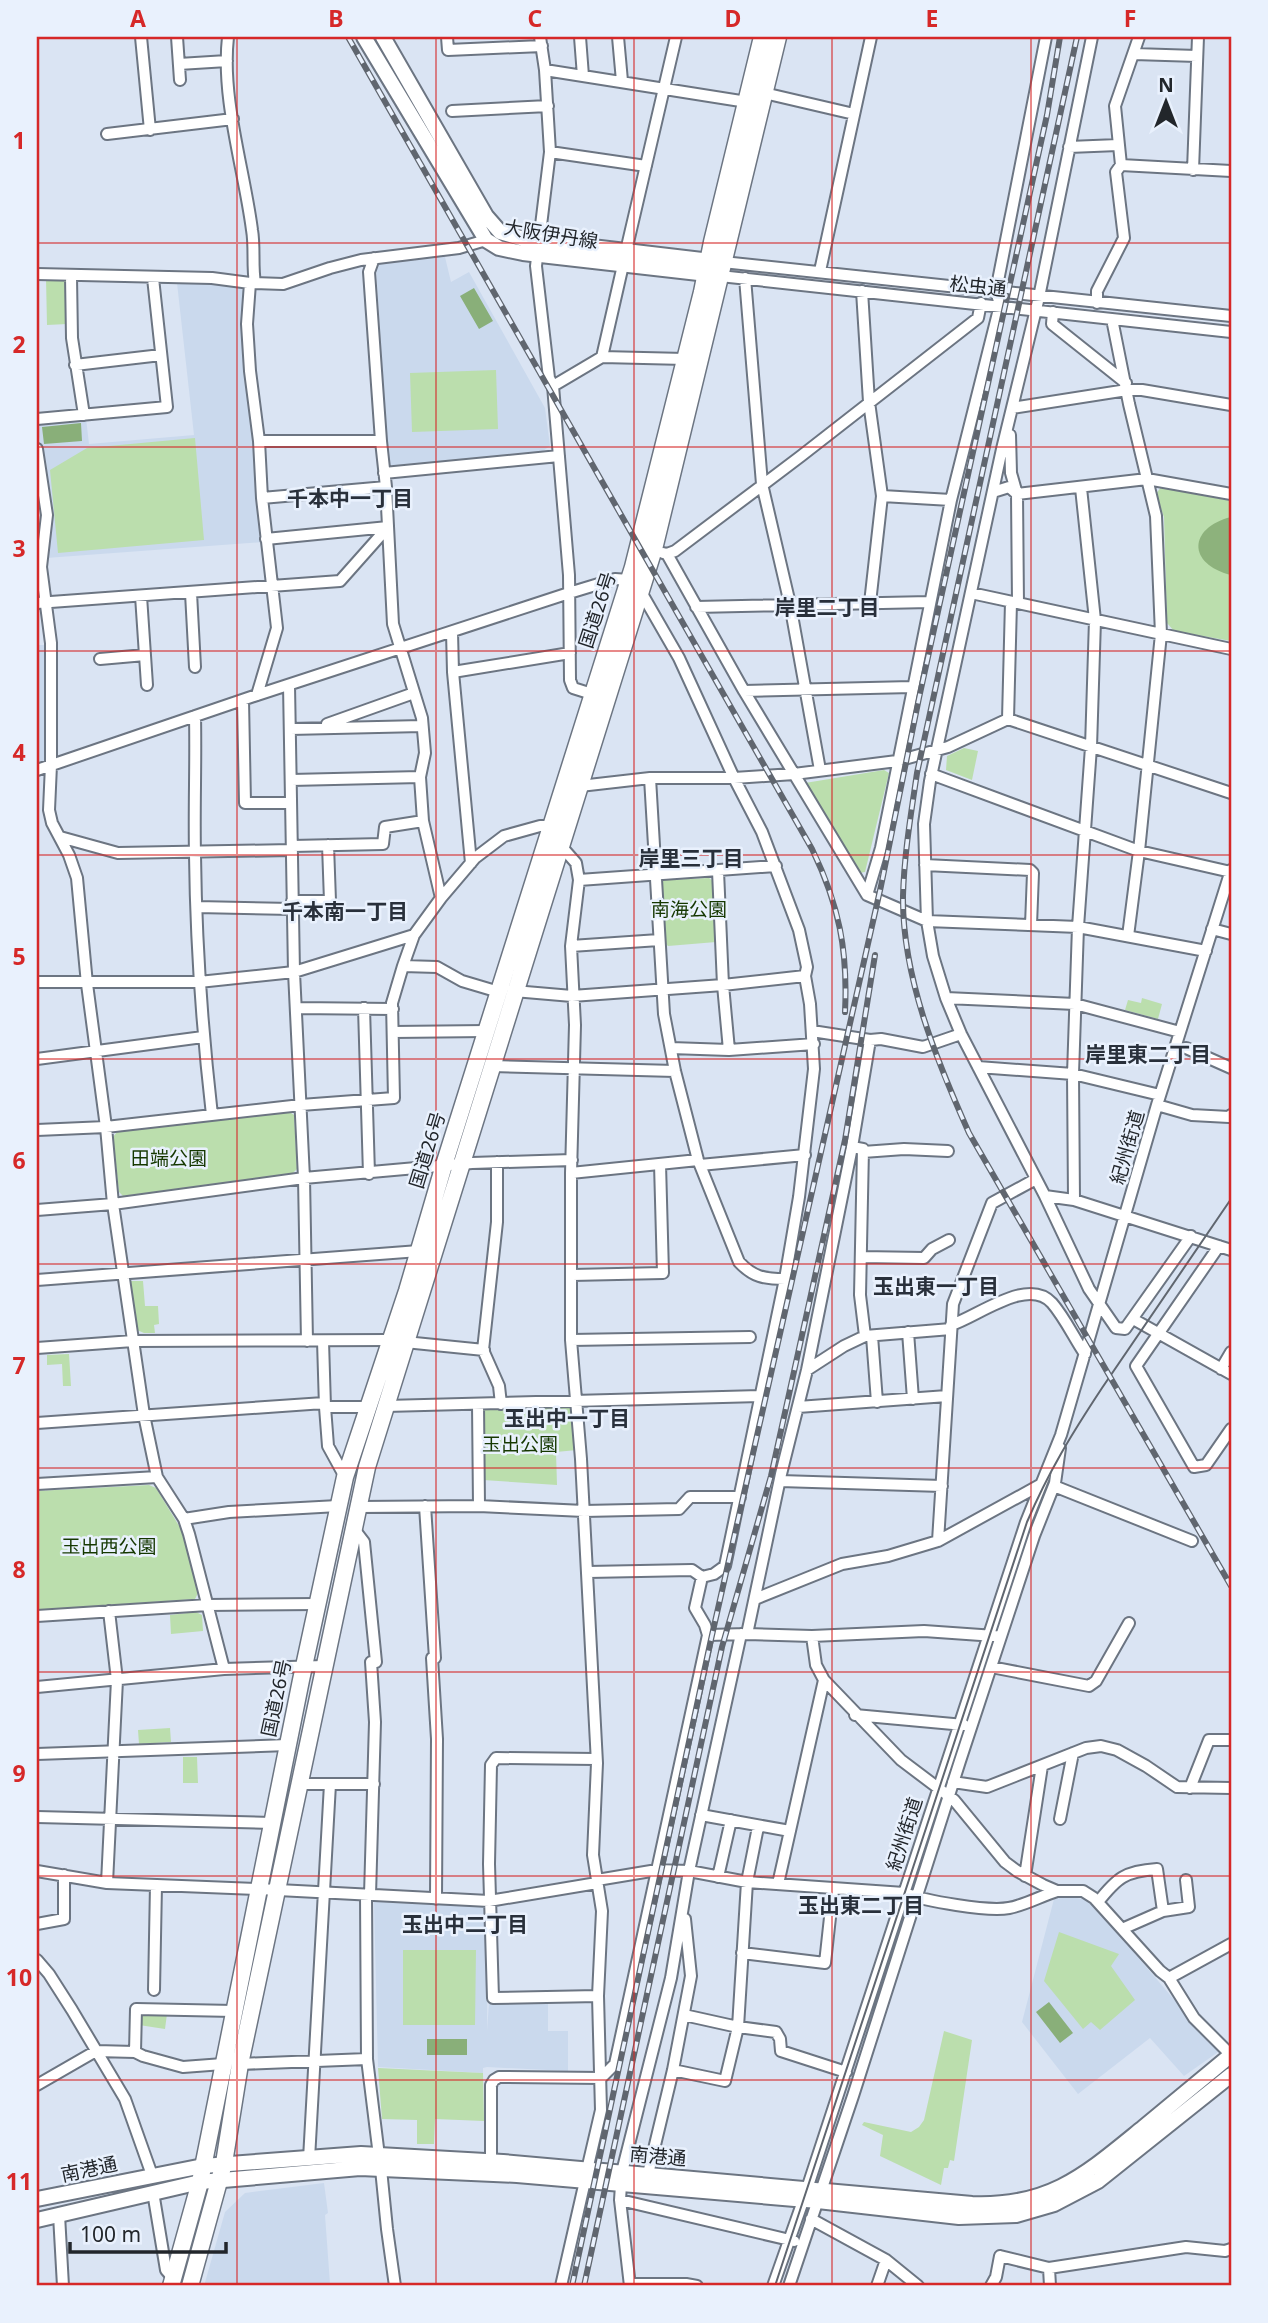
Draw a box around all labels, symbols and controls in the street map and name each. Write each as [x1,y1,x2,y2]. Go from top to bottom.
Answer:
text: A [130,2,146,34]
text: B [328,2,344,34]
text: C [528,2,543,34]
text: D [725,2,741,34]
text: E [926,2,938,34]
text: F [1124,2,1136,34]
north arrow [1132,66,1202,136]
text: N [1158,72,1174,98]
text: 1 [12,124,26,156]
street label: 大阪伊丹線 [502,214,600,254]
street label: 松虫通 [948,270,1008,302]
text: 2 [12,328,26,360]
district label: 千本中一丁目 [287,484,413,512]
text: 3 [12,532,26,564]
street label: 国道26号 [572,569,622,651]
district label: 岸里二丁目 [775,593,880,621]
text: 4 [12,736,26,768]
district label: 岸里三丁目 [639,844,744,872]
park label: 南海公園 [651,896,727,922]
district label: 千本南一丁目 [282,897,408,925]
text: 5 [12,940,26,972]
district label: 岸里東二丁目 [1085,1040,1211,1068]
street label: 紀州街道 [1104,1107,1150,1187]
street label: 国道26号 [403,1109,451,1191]
text: 6 [12,1144,26,1176]
park label: 田端公園 [131,1145,207,1171]
district label: 玉出東一丁目 [873,1272,999,1300]
text: 7 [12,1349,26,1381]
district label: 玉出中一丁目 [504,1404,630,1432]
park label: 玉出公園 [482,1431,558,1457]
park label: 玉出西公園 [61,1533,157,1559]
text: 8 [12,1553,26,1585]
street label: 国道26号 [255,1657,297,1739]
text: 9 [12,1757,26,1789]
street label: 紀州街道 [880,1794,928,1874]
district label: 玉出東二丁目 [798,1891,924,1919]
district label: 玉出中二丁目 [402,1910,528,1938]
text: 10 [6,1961,32,1993]
street label: 南港通 [628,2141,688,2171]
street label: 南港通 [58,2150,120,2188]
text: 11 [6,2165,32,2197]
scale bar [70,2211,226,2255]
text: 100 m [80,2220,141,2248]

